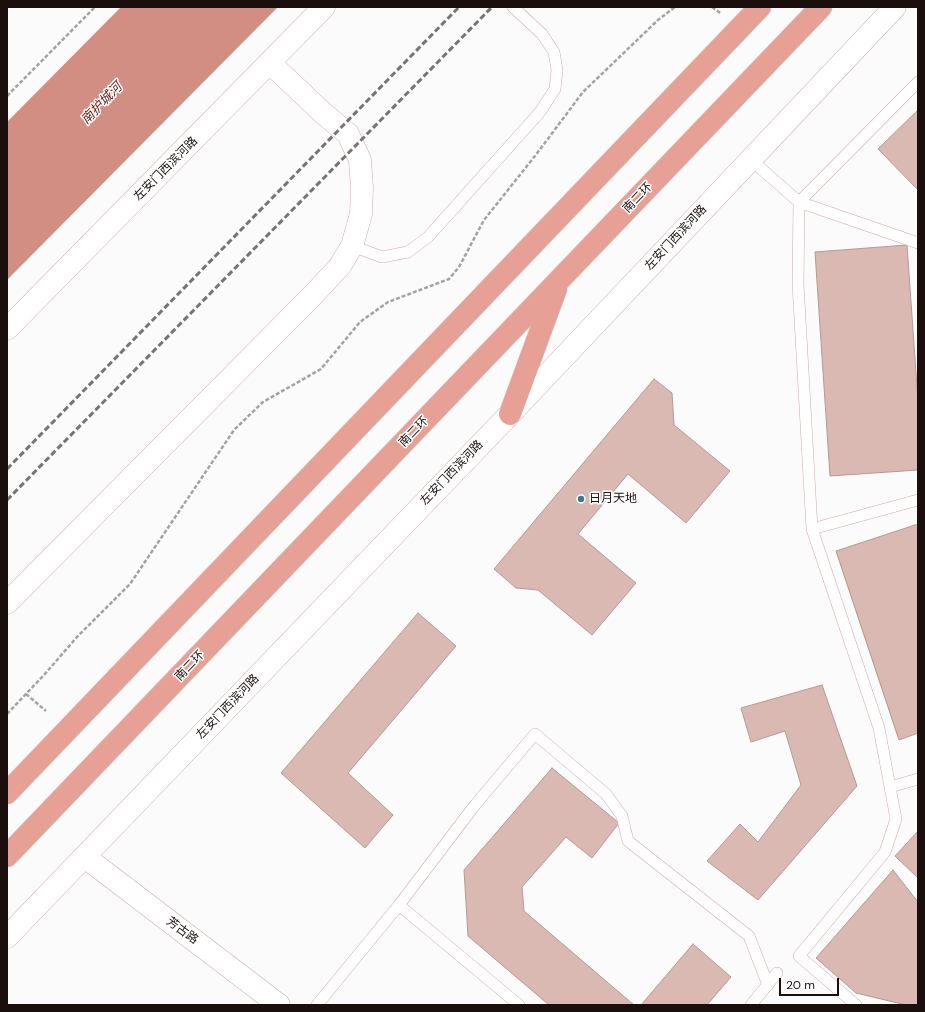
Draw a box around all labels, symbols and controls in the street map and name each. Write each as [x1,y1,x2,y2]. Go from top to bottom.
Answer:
water label: 南护城河 [78,80,126,128]
street label: 左安门西滨河路 [131,134,201,204]
street label: 南二环 [620,180,656,216]
street label: 左安门西滨河路 [642,202,710,274]
street label: 南二环 [396,414,432,450]
street label: 左安门西滨河路 [418,438,486,508]
place label: 日月天地 [589,492,637,506]
marker: 日月天地 [576,494,586,504]
street label: 南二环 [172,648,208,684]
street label: 左安门西滨河路 [194,672,262,742]
street label: 芳古路 [163,914,201,948]
scale bar [781,970,841,996]
text: 20 m [786,977,815,993]

